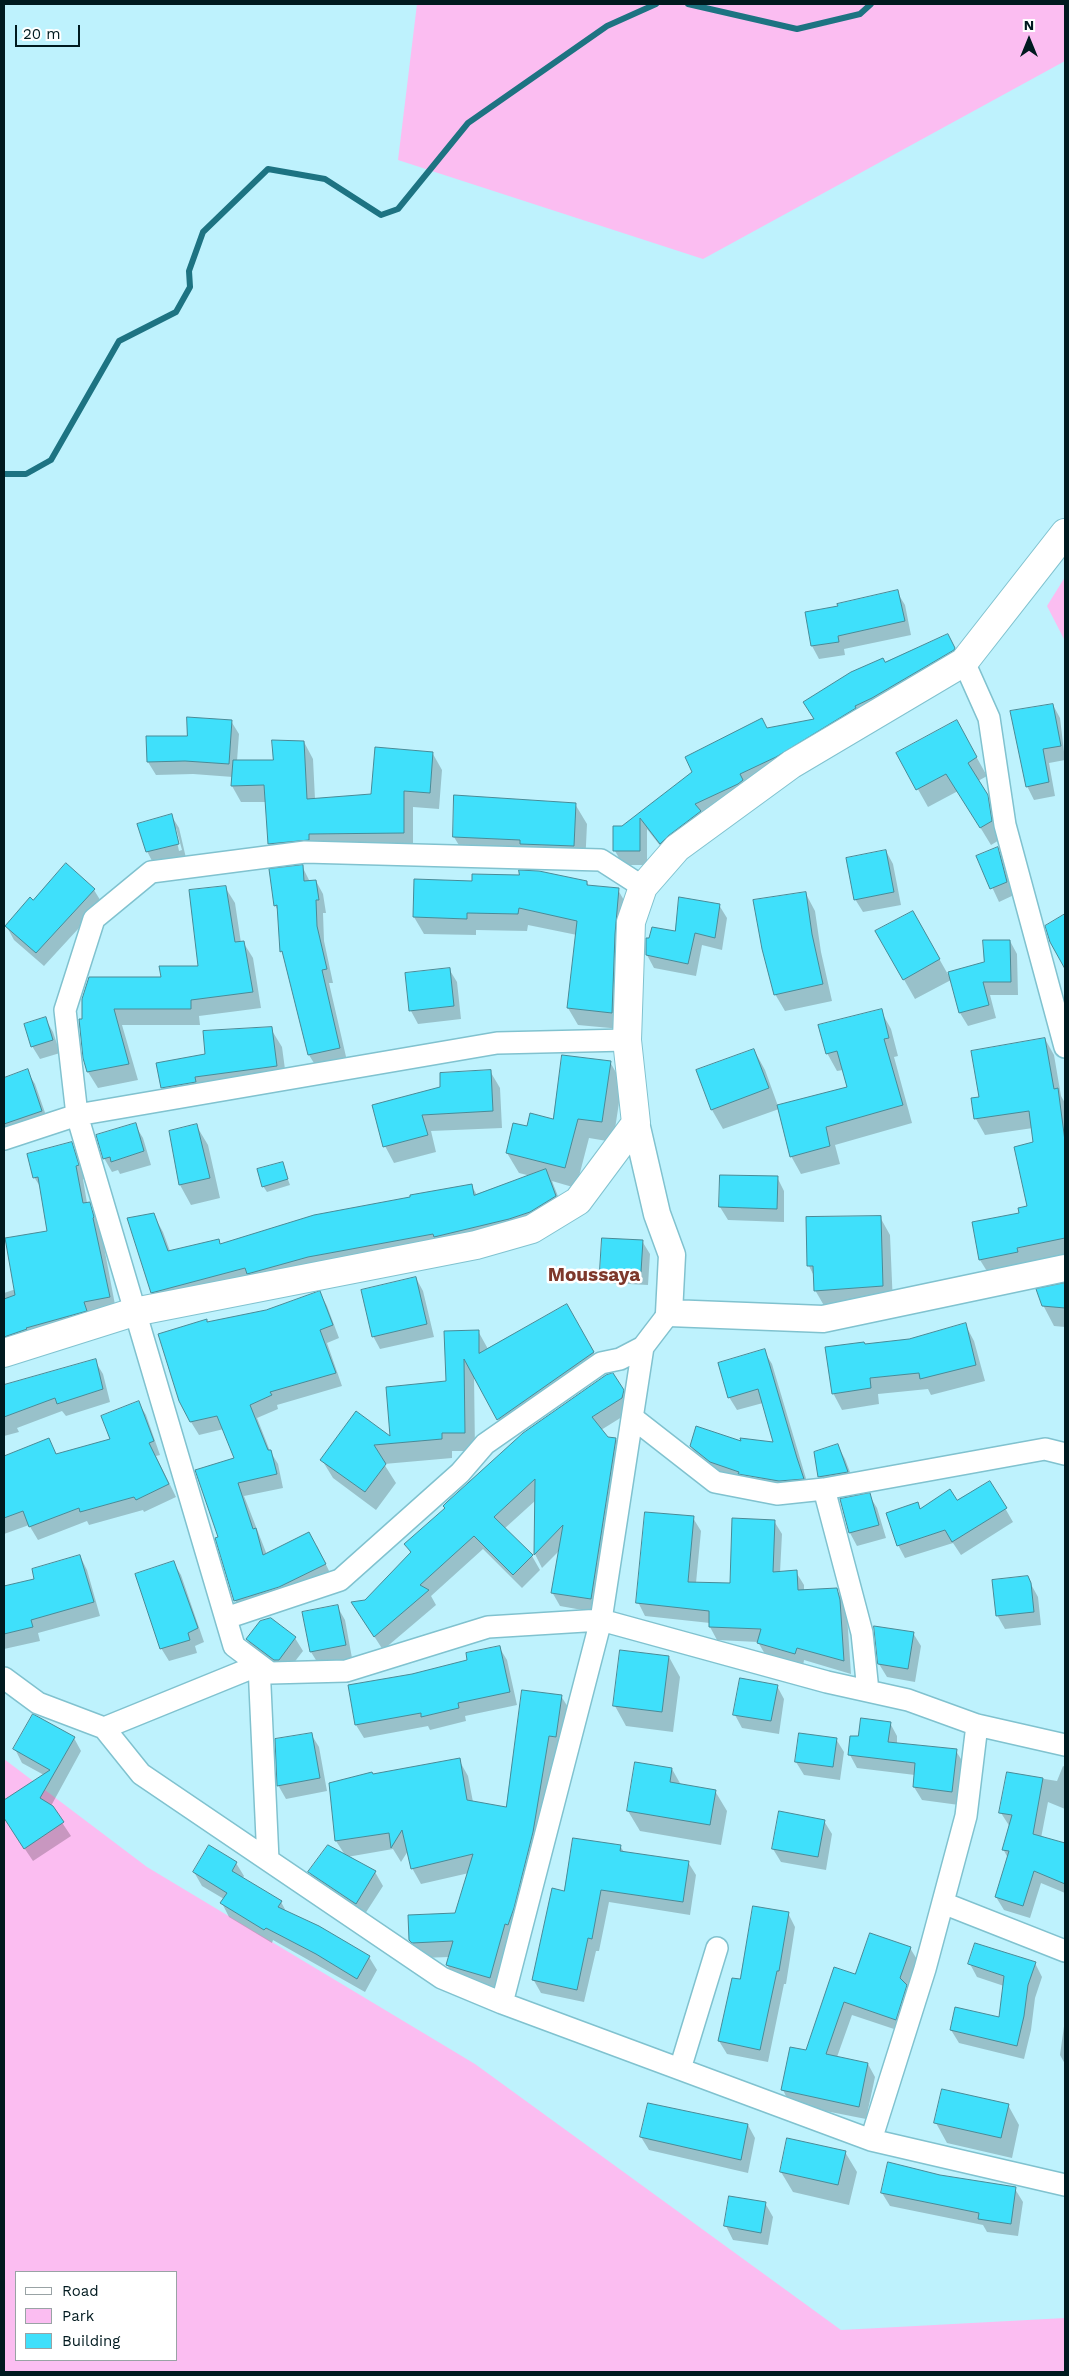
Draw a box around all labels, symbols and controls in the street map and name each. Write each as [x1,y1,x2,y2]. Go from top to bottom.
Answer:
scale bar [18,15,82,47]
north arrow [1004,15,1054,65]
text: N [1024,17,1034,33]
text: 20 m [23,25,61,43]
district label: Moussaya [548,1264,640,1286]
legend [15,2271,178,2361]
text: Road [62,2282,99,2300]
text: Park [62,2307,94,2325]
text: Building [62,2332,120,2350]

